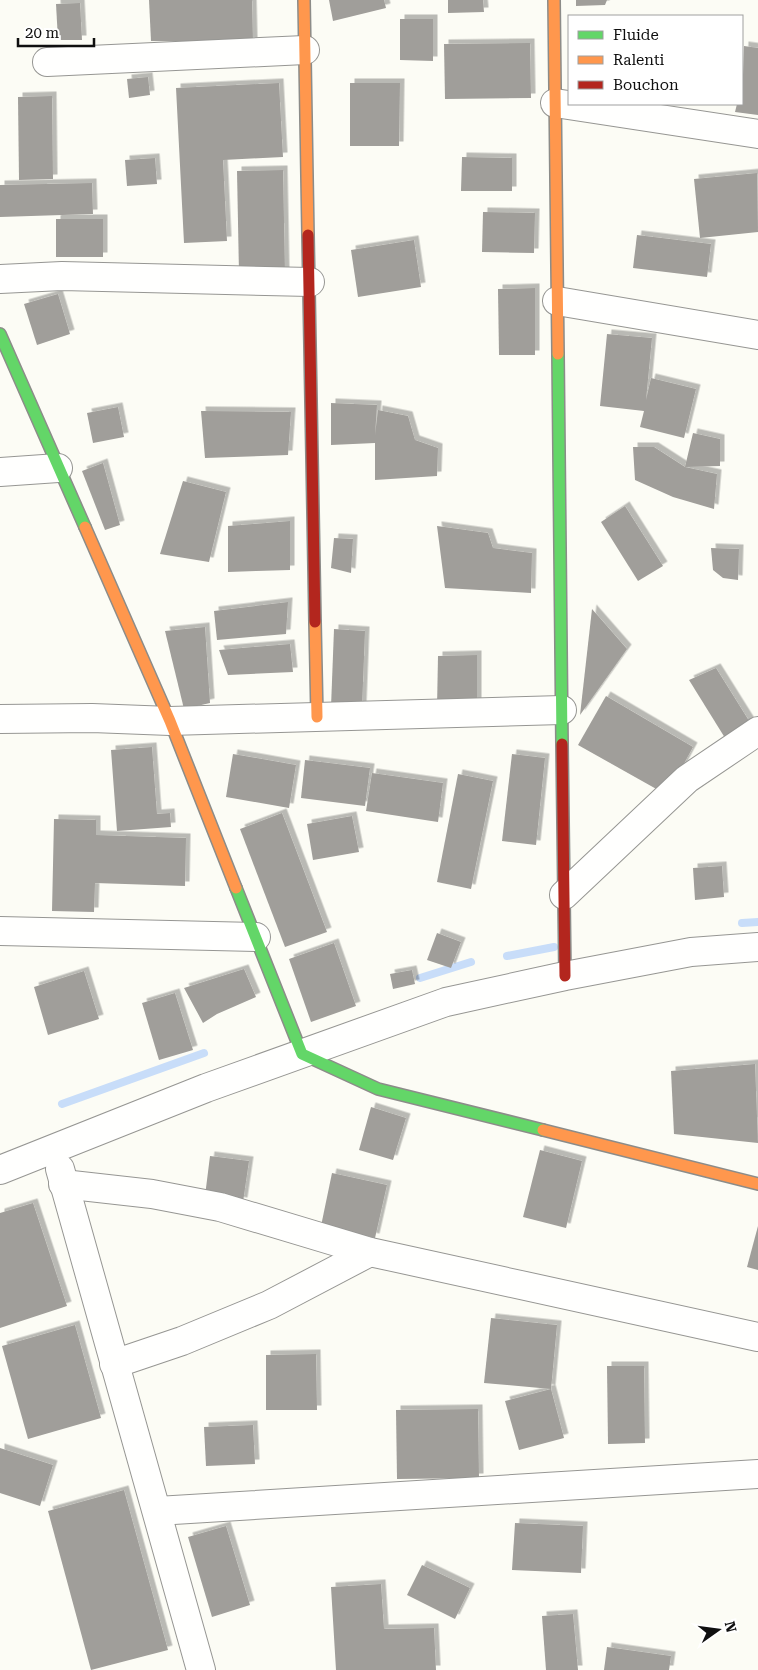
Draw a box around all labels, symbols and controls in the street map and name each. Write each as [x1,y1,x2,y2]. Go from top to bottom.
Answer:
scale bar [18,15,94,47]
legend [568,15,743,105]
text: 20 m [25,24,60,42]
text: Fluide [613,26,659,44]
text: Ralenti [613,51,665,69]
text: Bouchon [613,76,679,94]
north arrow [693,1605,743,1655]
text: N [722,1620,740,1634]

